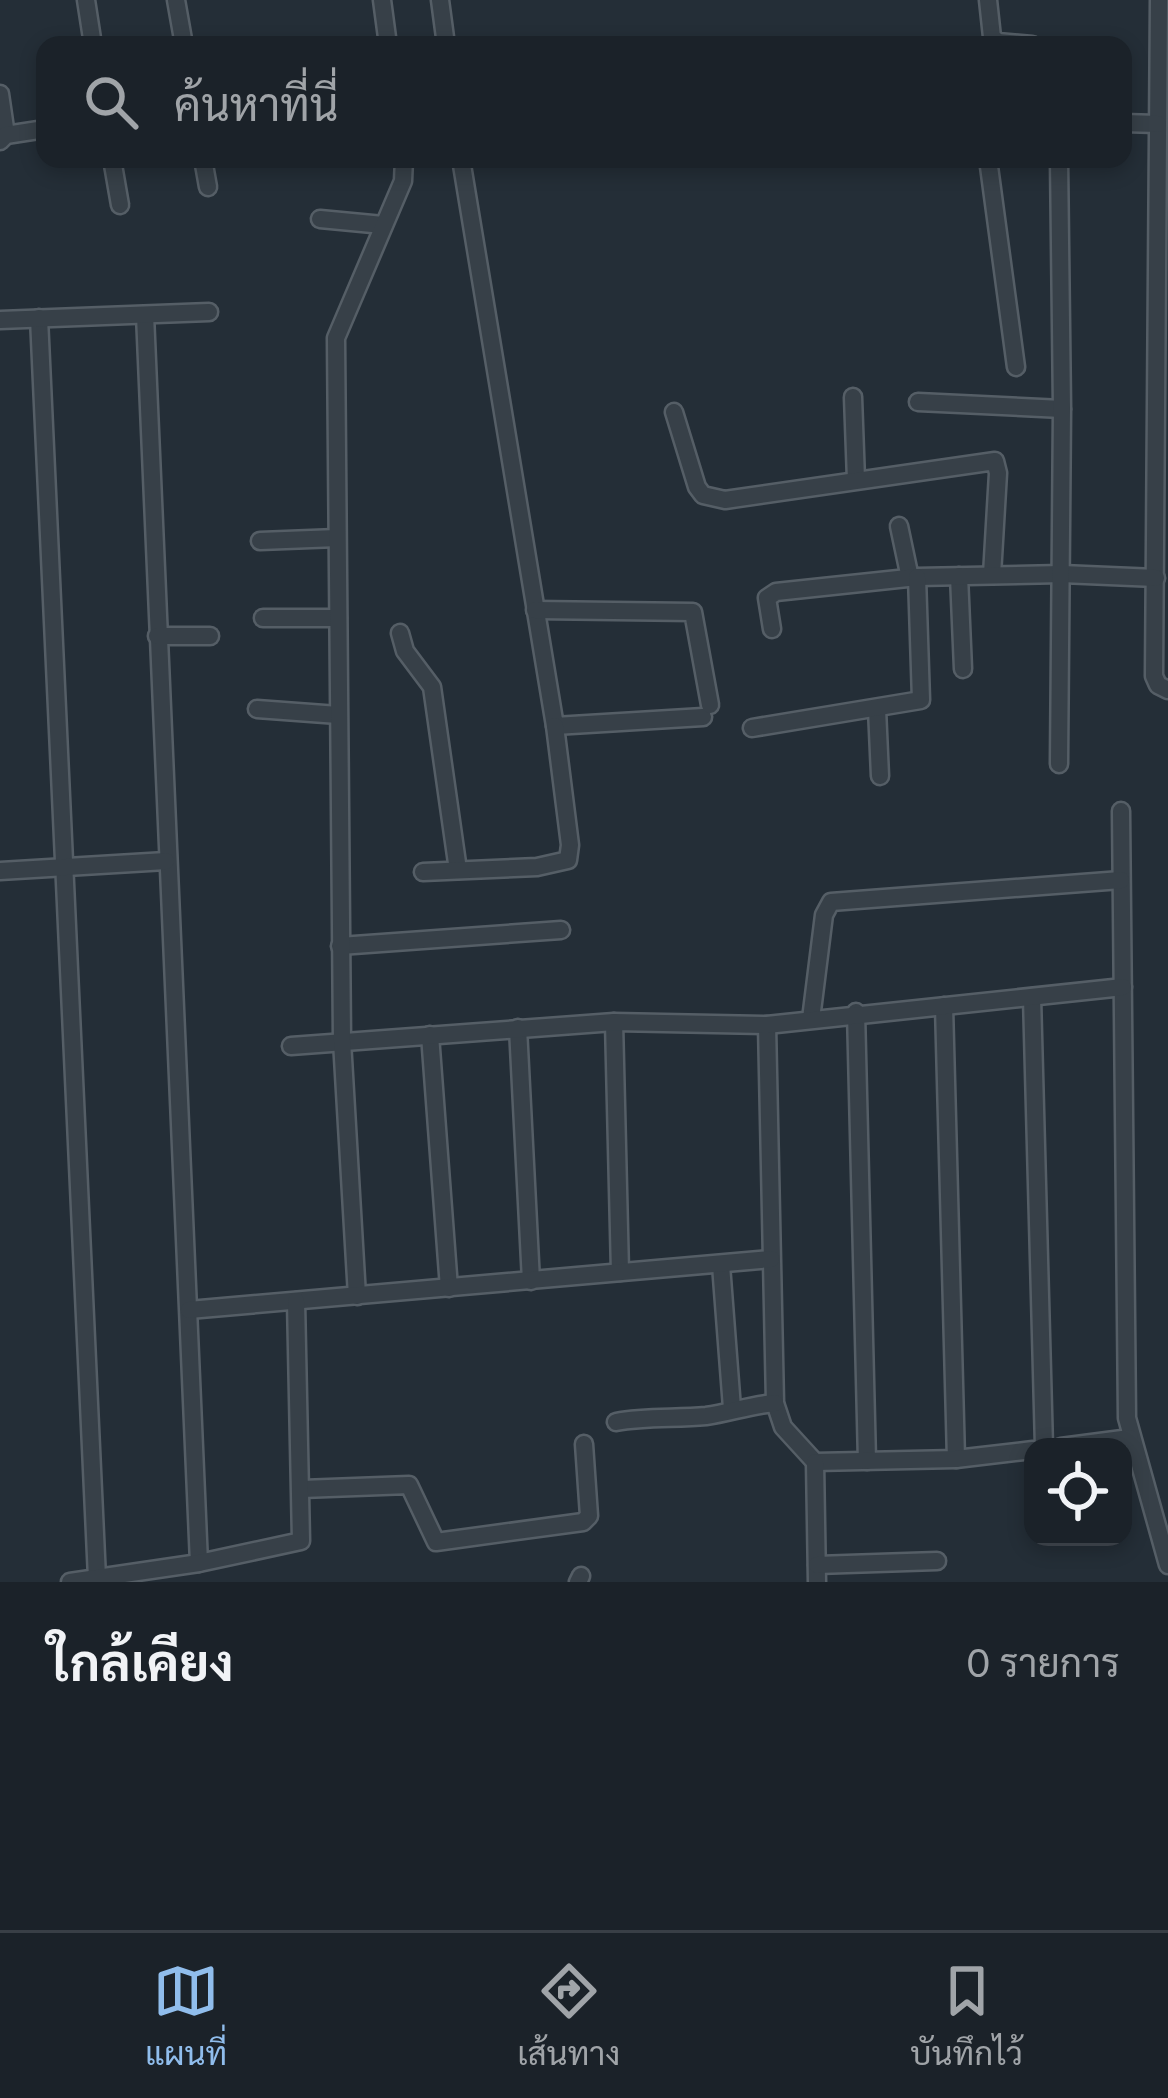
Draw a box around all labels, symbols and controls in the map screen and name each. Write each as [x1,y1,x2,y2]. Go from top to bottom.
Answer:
search box [36,36,1132,168]
icon: search [78,69,144,135]
text: ค้นหาที่นี่ [174,77,338,131]
map controls [1024,1438,1132,1546]
button: locate [1024,1438,1132,1546]
text: ใกล้เคียง [48,1631,234,1692]
text: 0 รายการ [967,1639,1120,1685]
tab: แผนที่ [145,1958,227,2073]
tab: เส้นทาง [517,1958,620,2073]
tab: บันทึกไว้ [910,1958,1023,2073]

